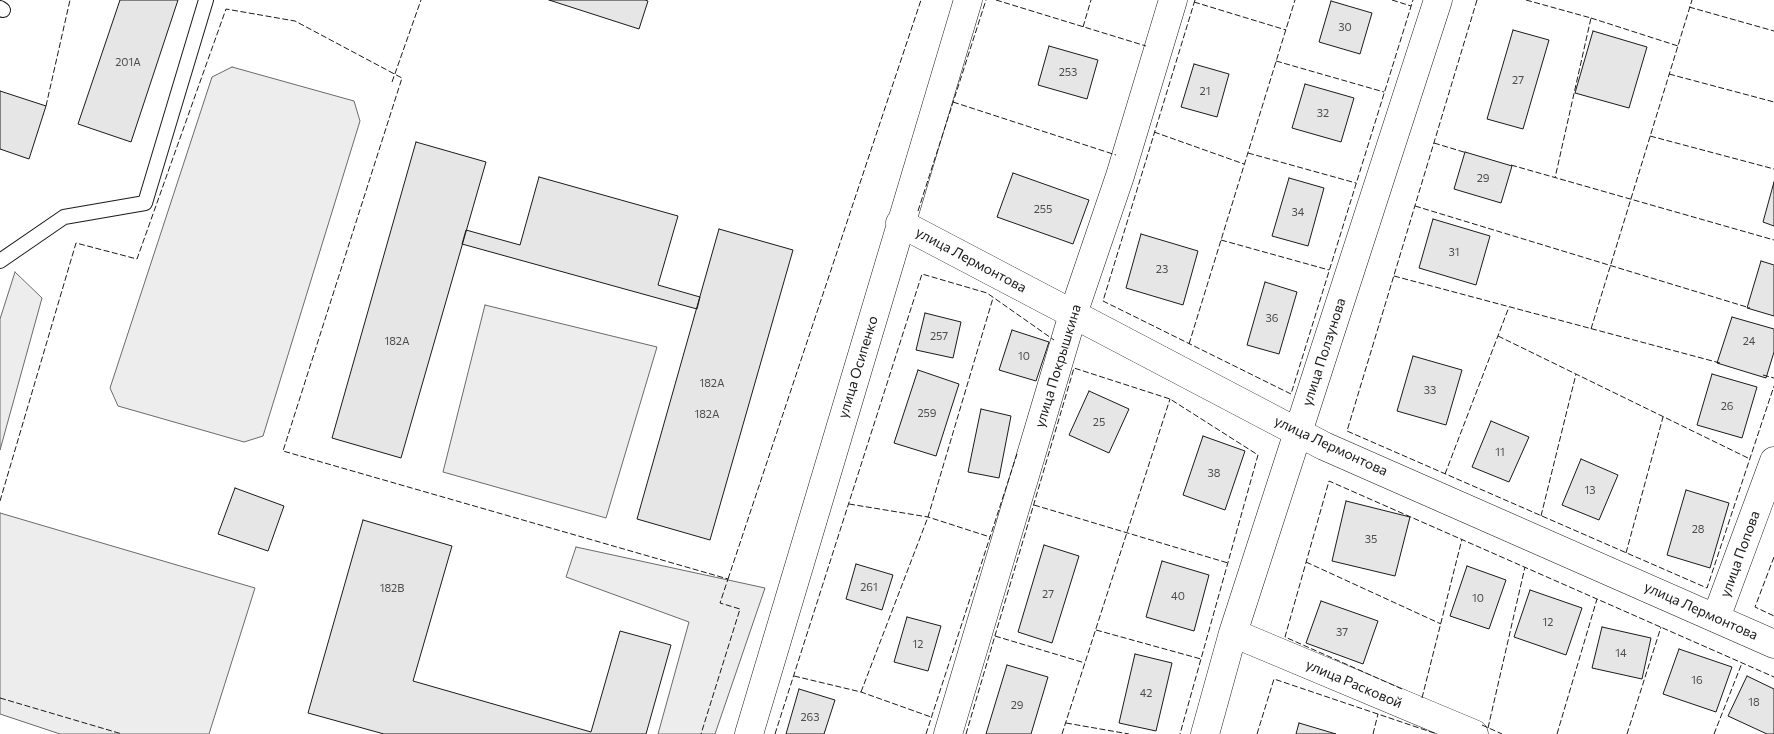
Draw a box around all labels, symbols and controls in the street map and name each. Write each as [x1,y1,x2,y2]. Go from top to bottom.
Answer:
house number: 30 [1338,20,1352,34]
house number: 201А [115,55,141,69]
house number: 253 [1059,65,1077,79]
house number: 27 [1512,73,1524,87]
house number: 21 [1200,84,1210,98]
house number: 32 [1317,106,1329,120]
house number: 29 [1477,171,1489,185]
house number: 255 [1034,202,1052,216]
house number: 34 [1292,205,1304,219]
street label: улица Лермонтова [913,224,1029,296]
house number: 31 [1449,245,1459,259]
house number: 23 [1156,262,1168,276]
street label: улица Ползунова [1299,296,1349,408]
street label: улица Покрышкина [1031,302,1085,430]
house number: 36 [1266,311,1278,325]
street label: улица Осипенко [834,314,882,420]
house number: 257 [930,329,948,343]
house number: 182А [384,334,410,348]
house number: 24 [1743,334,1755,348]
house number: 10 [1018,349,1030,363]
house number: 182А [699,376,725,390]
house number: 33 [1424,383,1436,397]
house number: 26 [1721,399,1733,413]
house number: 259 [917,406,937,420]
house number: 182А [694,407,720,421]
street label: улица Лермонтова [1272,412,1390,480]
house number: 25 [1093,415,1105,429]
house number: 11 [1495,445,1505,459]
house number: 38 [1208,466,1220,480]
house number: 13 [1585,483,1595,497]
street label: улица Попова [1717,508,1763,600]
house number: 28 [1692,522,1704,536]
house number: 35 [1365,532,1377,546]
street label: улица Лермонтова [1641,578,1761,644]
house number: 261 [860,580,878,594]
house number: 182В [380,581,404,595]
house number: 27 [1042,587,1054,601]
house number: 40 [1171,589,1185,603]
house number: 10 [1472,591,1484,605]
house number: 12 [1543,615,1553,629]
house number: 37 [1336,625,1348,639]
house number: 12 [913,637,923,651]
house number: 14 [1615,646,1627,660]
street label: улица Расковой [1303,656,1405,712]
house number: 16 [1691,673,1703,687]
house number: 42 [1140,686,1152,700]
house number: 18 [1748,695,1760,709]
house number: 29 [1011,698,1023,712]
house number: 263 [801,710,819,724]

